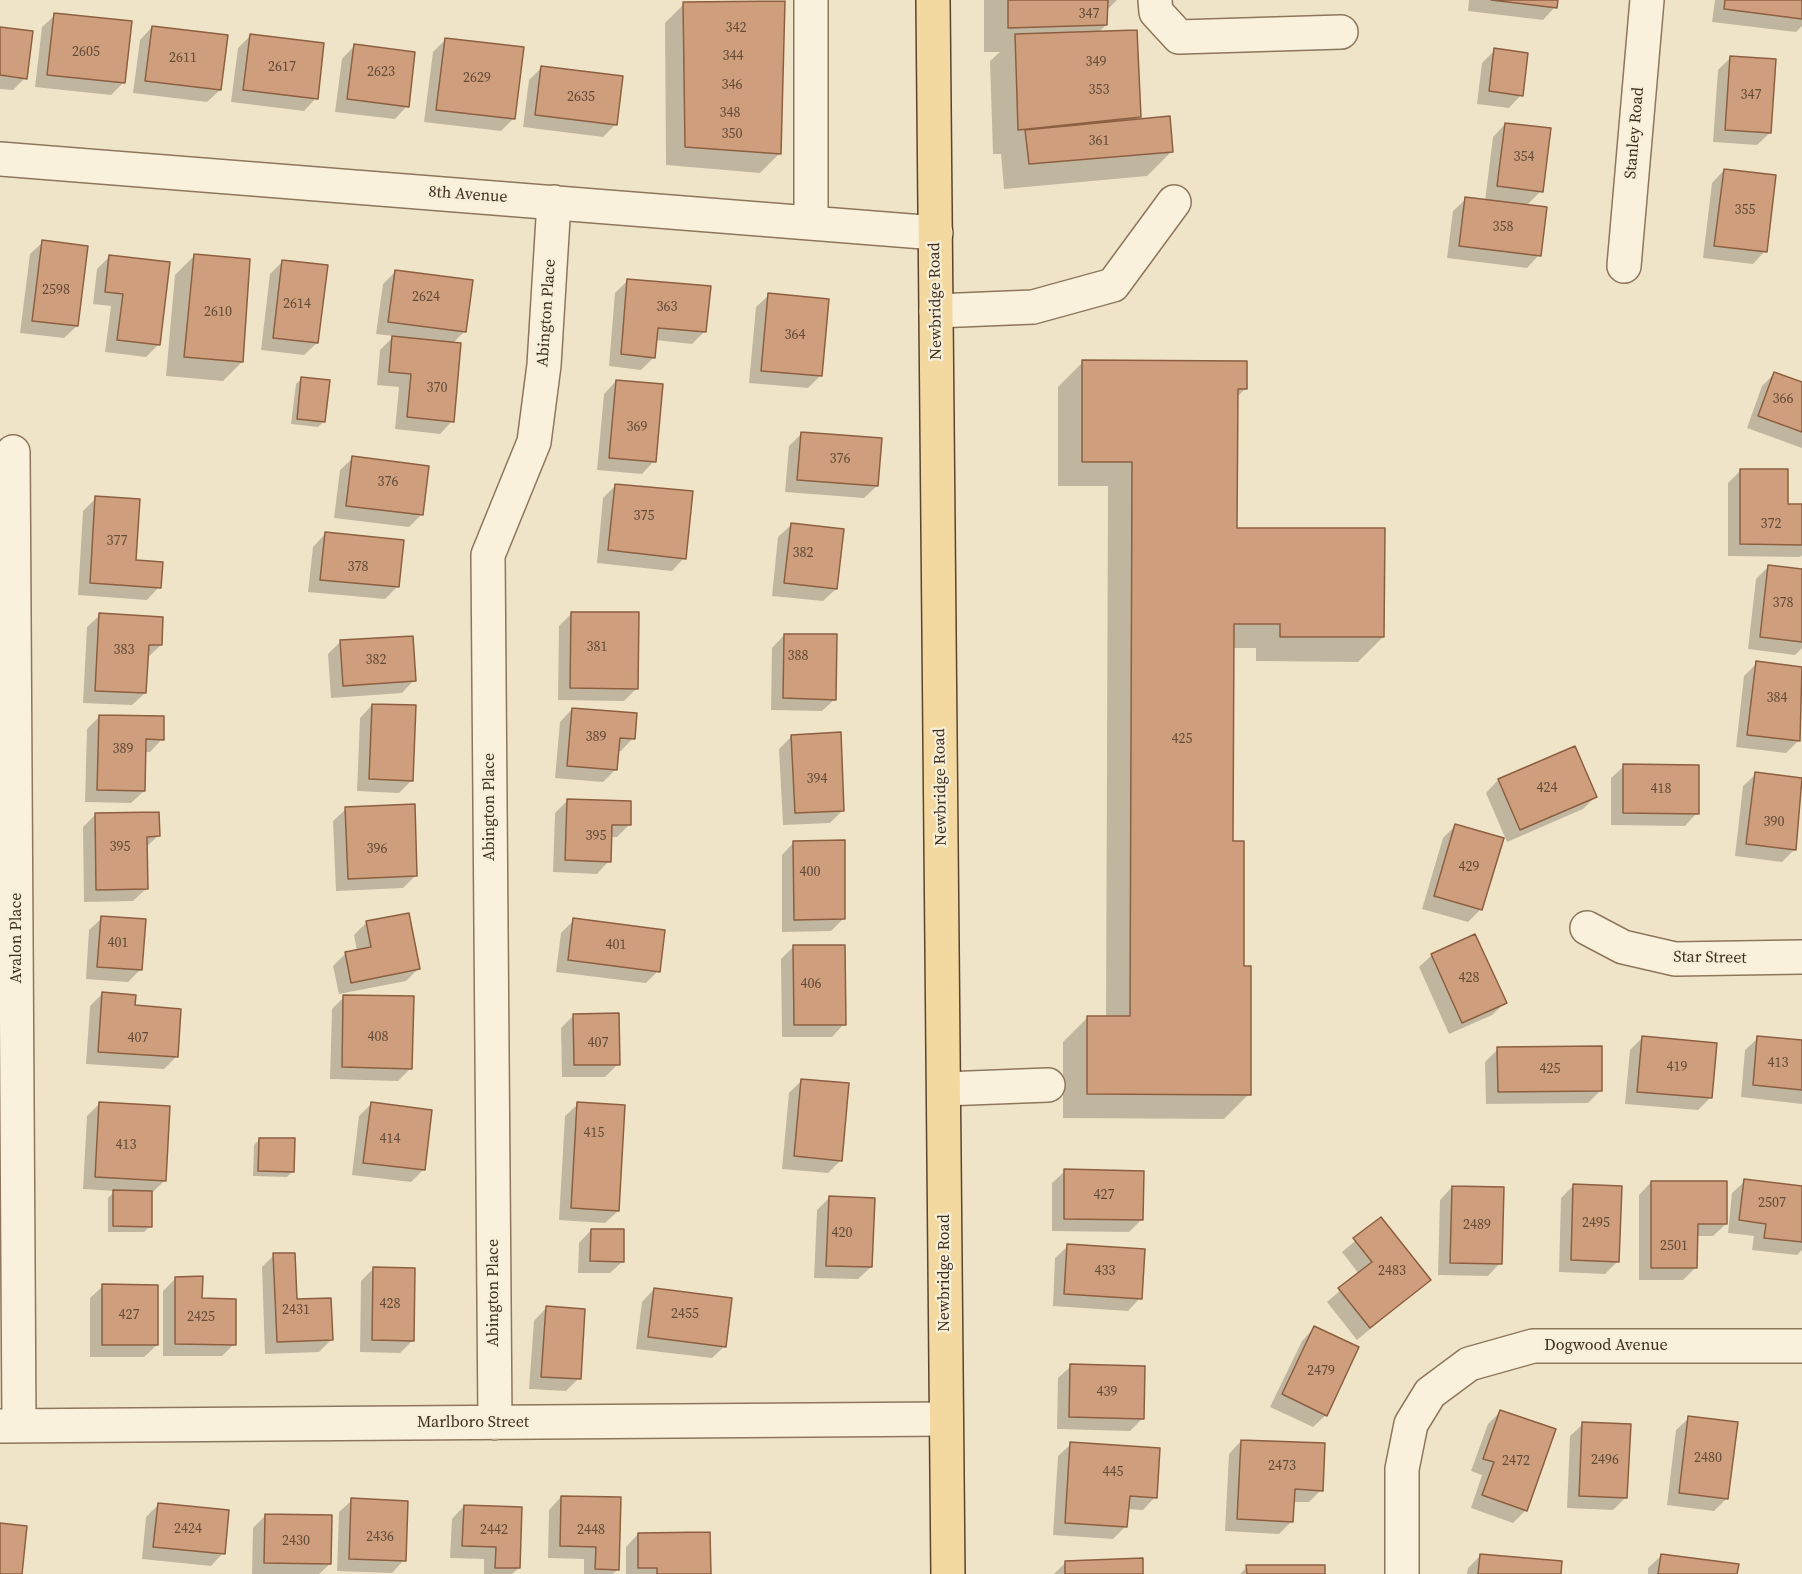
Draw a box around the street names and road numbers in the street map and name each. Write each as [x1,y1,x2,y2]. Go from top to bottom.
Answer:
street label: Stanley Road [1621,86,1649,180]
street label: 8th Avenue [428,183,508,207]
street label: Newbridge Road [925,242,947,360]
street label: Abington Place [534,258,560,368]
street label: Newbridge Road [930,728,952,846]
street label: Abington Place [480,753,500,861]
street label: Avalon Place [7,893,27,983]
street label: Star Street [1673,948,1747,968]
street label: Newbridge Road [935,1214,955,1332]
street label: Abington Place [484,1239,504,1347]
street label: Dogwood Avenue [1544,1336,1668,1356]
street label: Marlboro Street [417,1413,529,1433]

